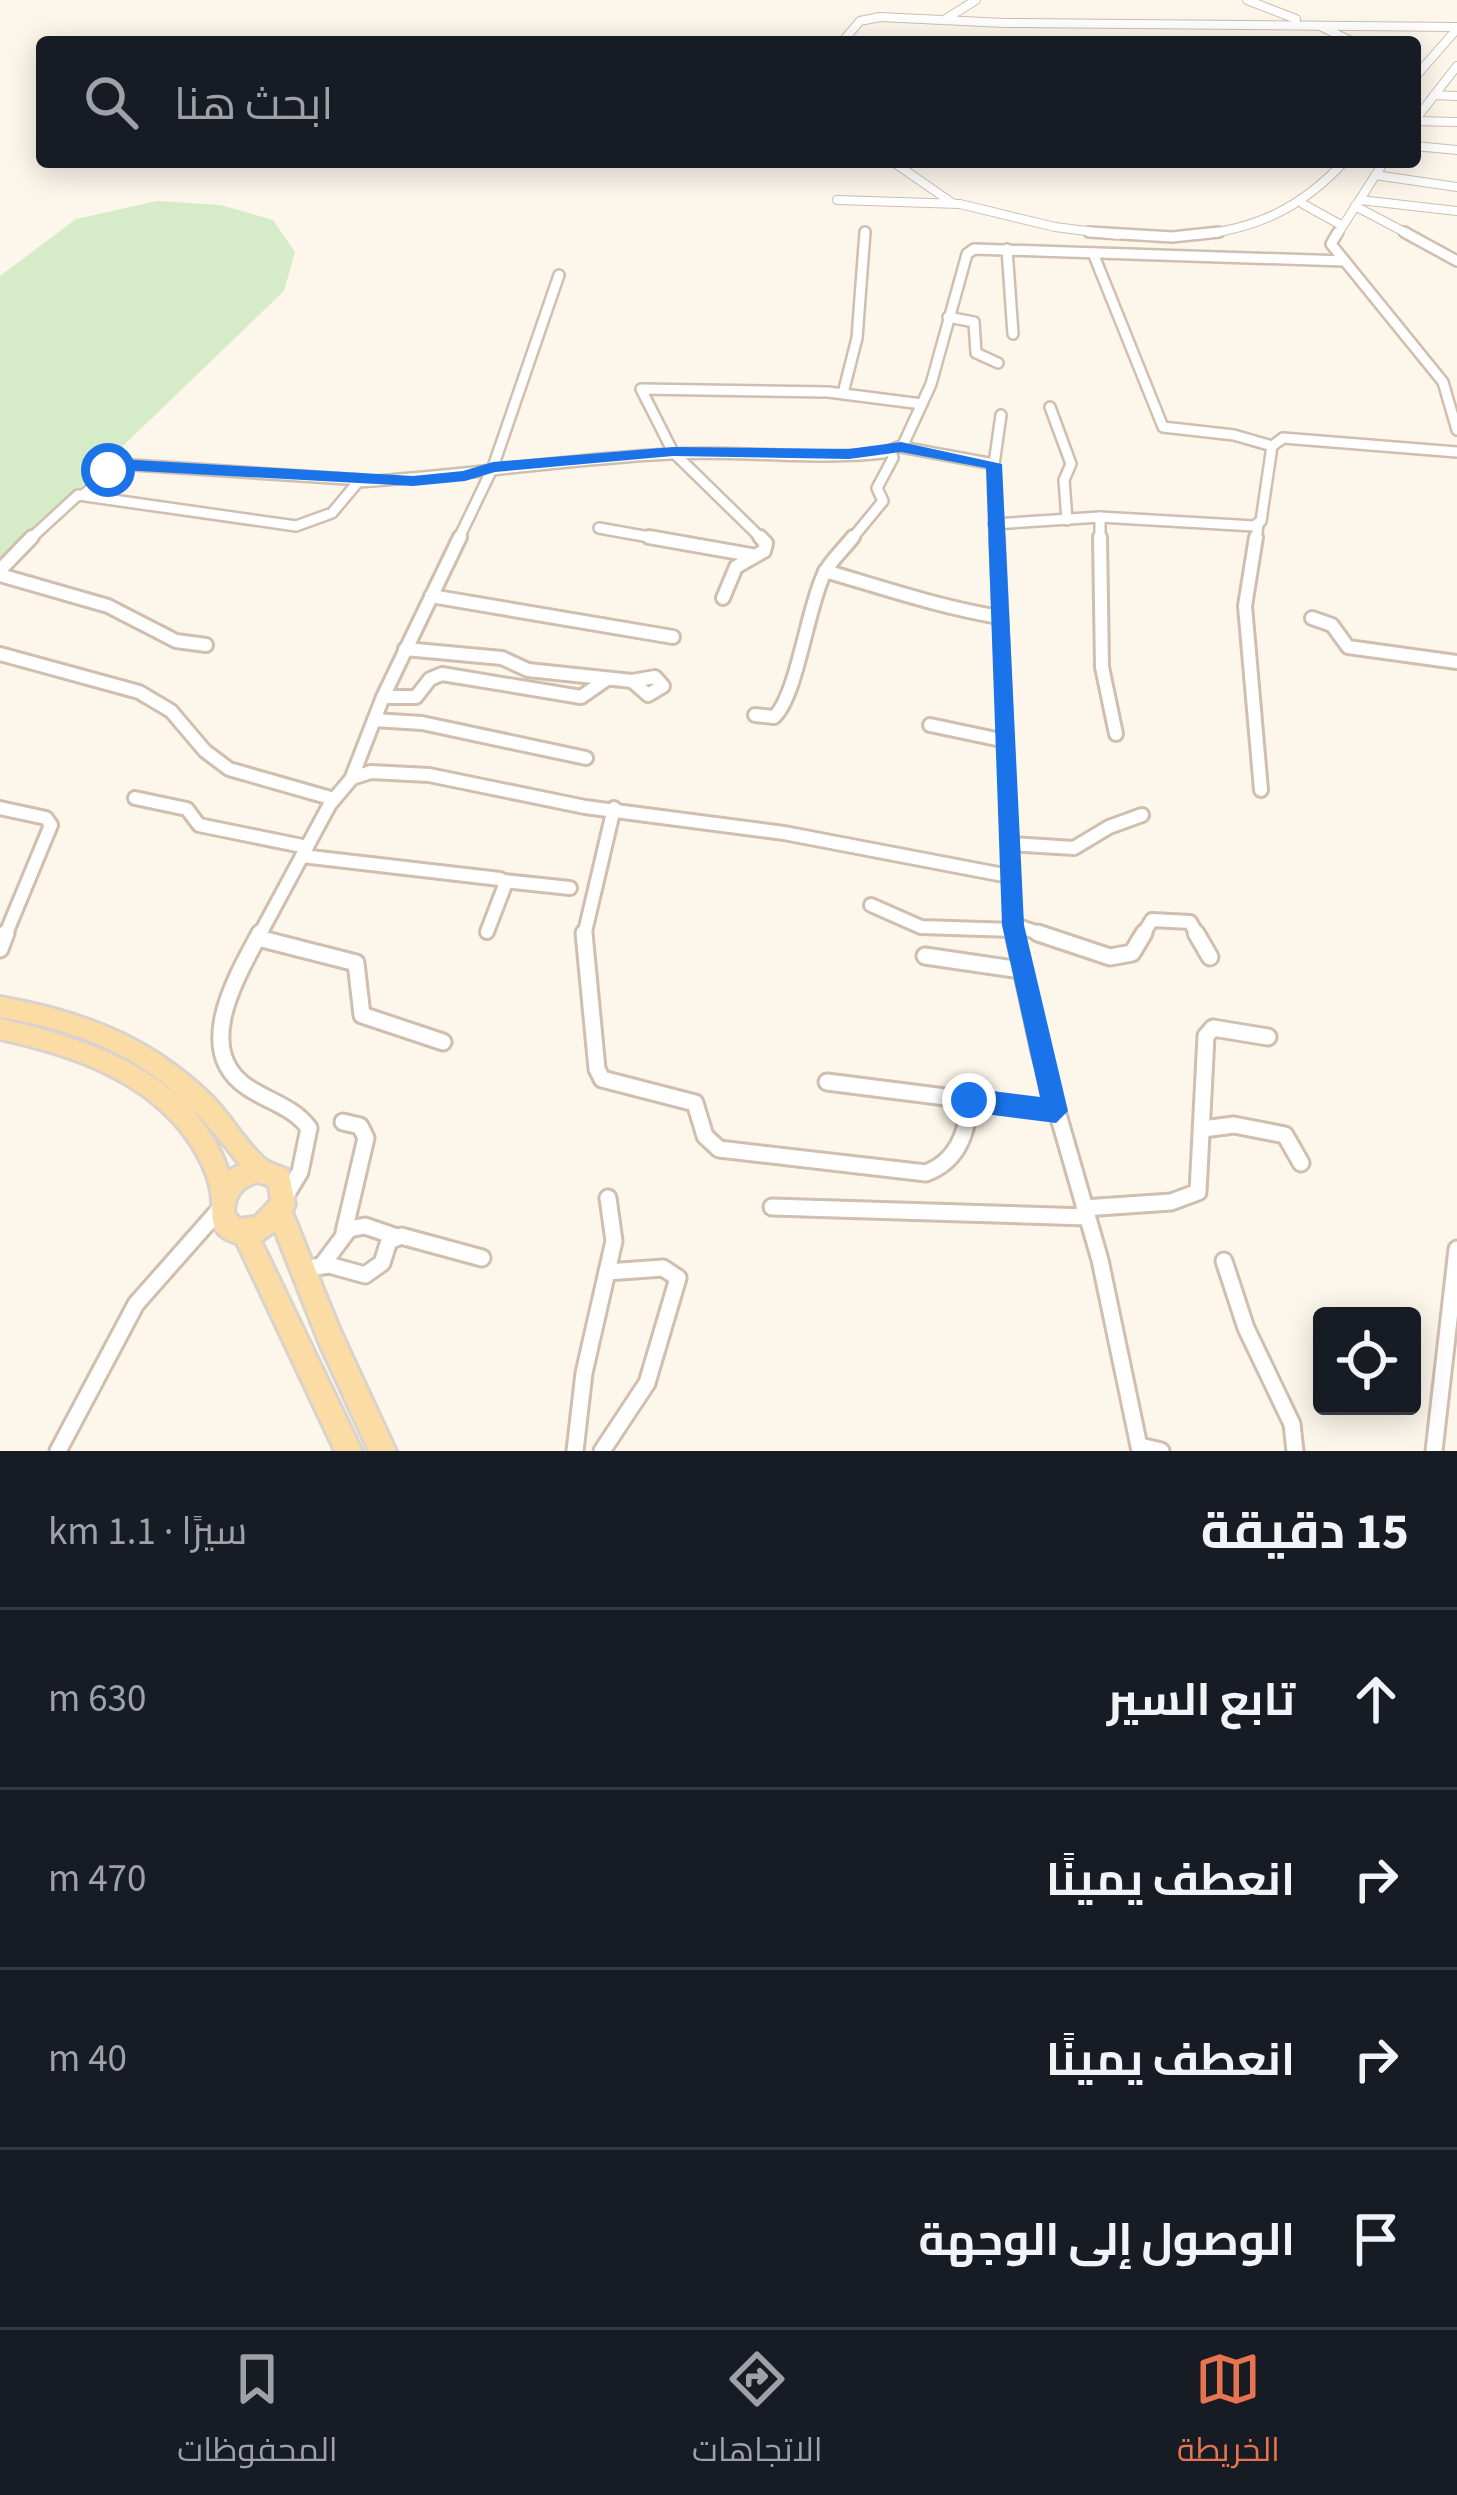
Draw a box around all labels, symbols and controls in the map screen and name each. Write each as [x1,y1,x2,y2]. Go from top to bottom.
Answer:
search box [36,36,1421,168]
icon: search [78,69,144,135]
text: ابحث هنا [174,73,333,137]
route start [81,443,135,497]
route end [942,1073,996,1127]
map controls [1313,1307,1421,1415]
button: locate [1313,1307,1421,1415]
text: 15 دقيقة [1201,1496,1409,1568]
text: سيرًا · 1.1 km [48,1504,247,1560]
icon: ahead [1343,1666,1409,1732]
text: تابع السير [1107,1669,1295,1733]
text: 630 m [48,1671,146,1727]
icon: right [1343,1846,1409,1912]
text: انعطف يمينًا [1046,1849,1295,1913]
text: 470 m [48,1851,146,1907]
icon: right [1343,2026,1409,2092]
text: انعطف يمينًا [1046,2029,1295,2093]
text: 40 m [48,2031,127,2087]
icon: arrive [1343,2206,1409,2272]
text: الوصول إلى الوجهة [918,2209,1295,2273]
tab: المحفوظات [177,2346,338,2480]
tab: الاتجاهات [692,2346,823,2480]
tab: الخريطة [1177,2346,1280,2480]

